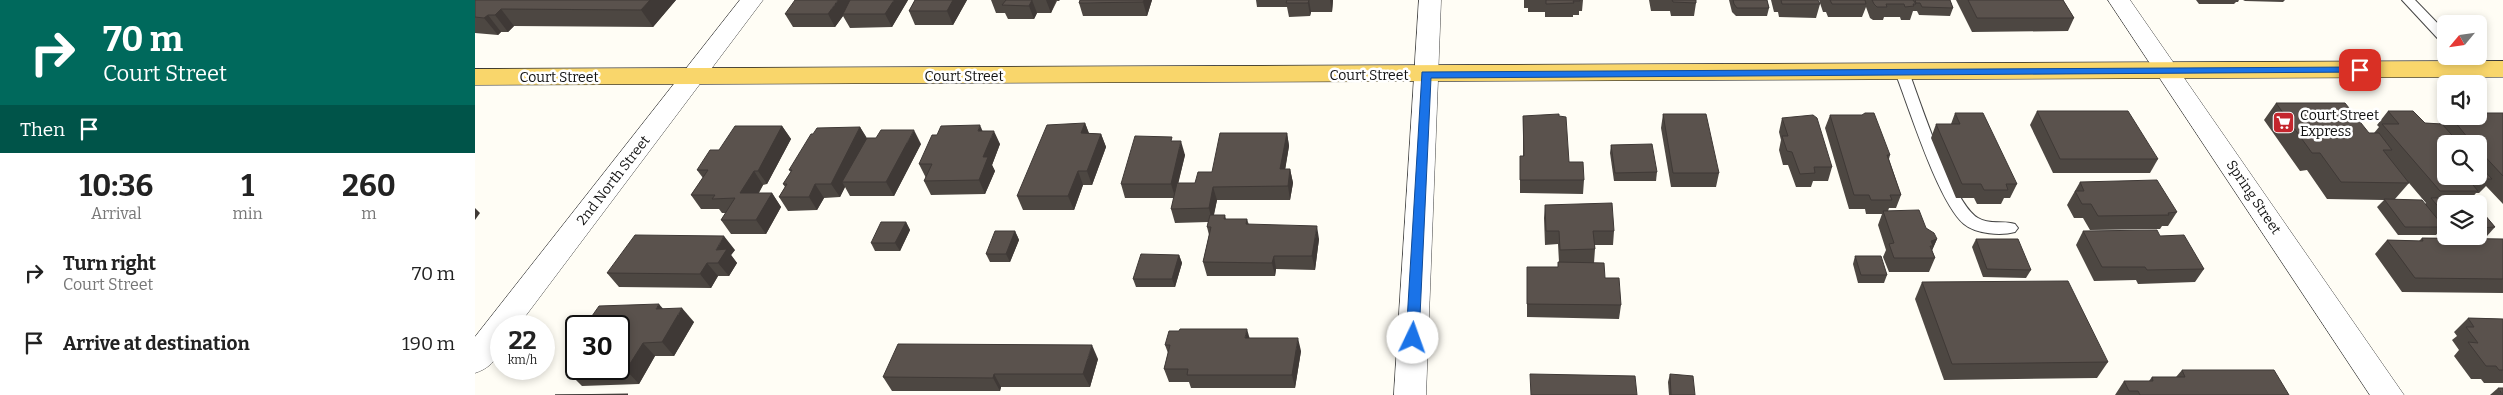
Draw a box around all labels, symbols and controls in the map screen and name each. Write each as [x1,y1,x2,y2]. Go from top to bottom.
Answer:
north arrow [2437,15,2487,65]
map controls [2437,15,2487,245]
text: 70 m [103,18,183,60]
icon: right [20,20,85,85]
pin [2339,49,2381,91]
icon: arrive [2346,56,2374,84]
text: Court Street [103,60,227,87]
street label: Court Street [1330,67,1408,84]
street label: Court Street [925,68,1003,85]
street label: Court Street [520,69,598,86]
button: sound [2437,75,2487,125]
place label: Court Street Express [2300,107,2379,140]
supermarket icon: Court Street Express [2272,111,2296,135]
icon: arrive [75,115,103,143]
text: Then [20,118,65,141]
street label: 2nd North Street [573,132,654,228]
button: search [2437,135,2487,185]
street label: Spring Street [2223,157,2285,237]
text: 10:36 [79,168,153,204]
text: 1 [241,168,254,204]
text: 260 [342,168,396,204]
button: layers [2437,195,2487,245]
text: Arrival [91,204,142,223]
text: min [233,204,263,223]
text: m [361,204,377,223]
text: Turn right [63,252,156,275]
icon: right [20,259,48,287]
text: 70 m [412,262,455,285]
text: Court Street [63,275,153,294]
position arrow [1386,311,1438,363]
speed limit sign: 30 [565,315,630,380]
text: 22 [508,326,537,356]
icon: arrive [20,329,48,357]
text: Arrive at destination [63,332,250,355]
text: 190 m [402,332,455,355]
text: km/h [508,353,537,367]

